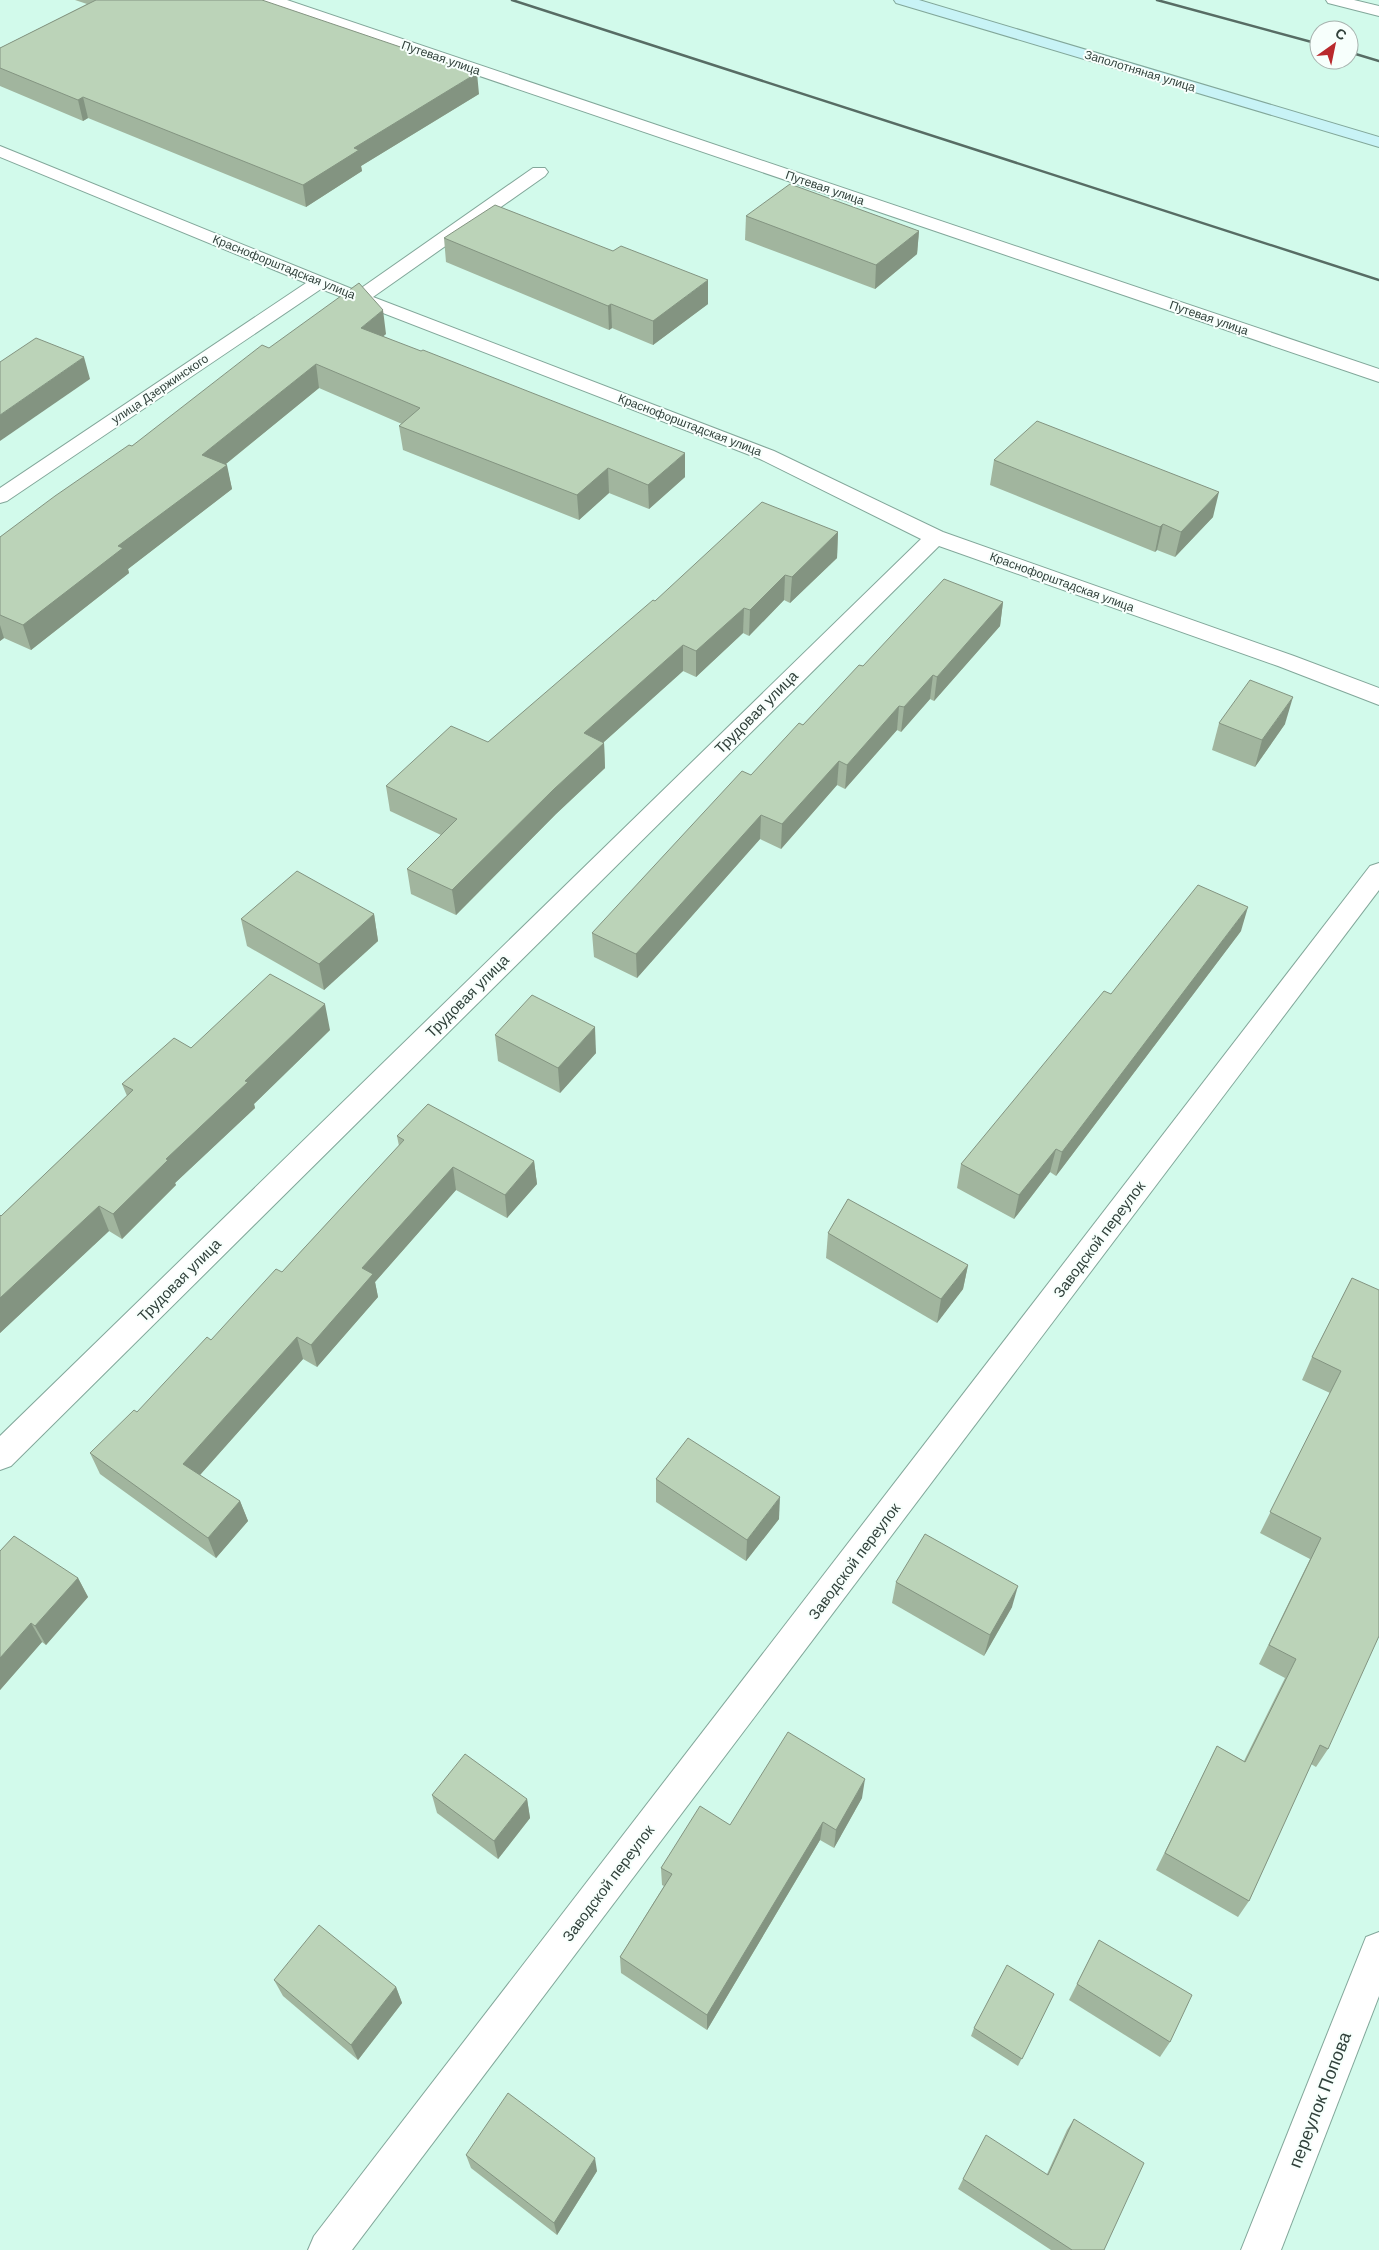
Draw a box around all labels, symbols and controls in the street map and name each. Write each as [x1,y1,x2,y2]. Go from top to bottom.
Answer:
north arrow [1309,20,1359,70]
text: С [1332,25,1350,44]
street label: Путевая улица [400,38,483,78]
street label: Заполотняная улица [1083,47,1197,95]
street label: Путевая улица [784,168,867,208]
street label: Краснофорштадская улица [211,232,358,302]
street label: Путевая улица [1168,298,1251,338]
street label: улица Дзержинского [109,351,211,427]
street label: Краснофорштадская улица [616,391,764,459]
street label: Краснофорштадская улица [988,549,1136,615]
street label: Трудовая улица [711,667,801,757]
street label: Трудовая улица [422,951,512,1041]
street label: Заводской переулок [1050,1177,1148,1300]
street label: Трудовая улица [134,1235,224,1325]
street label: Заводской переулок [805,1499,903,1622]
street label: Заводской переулок [559,1821,657,1944]
street label: переулок Попова [1285,2028,1355,2171]

